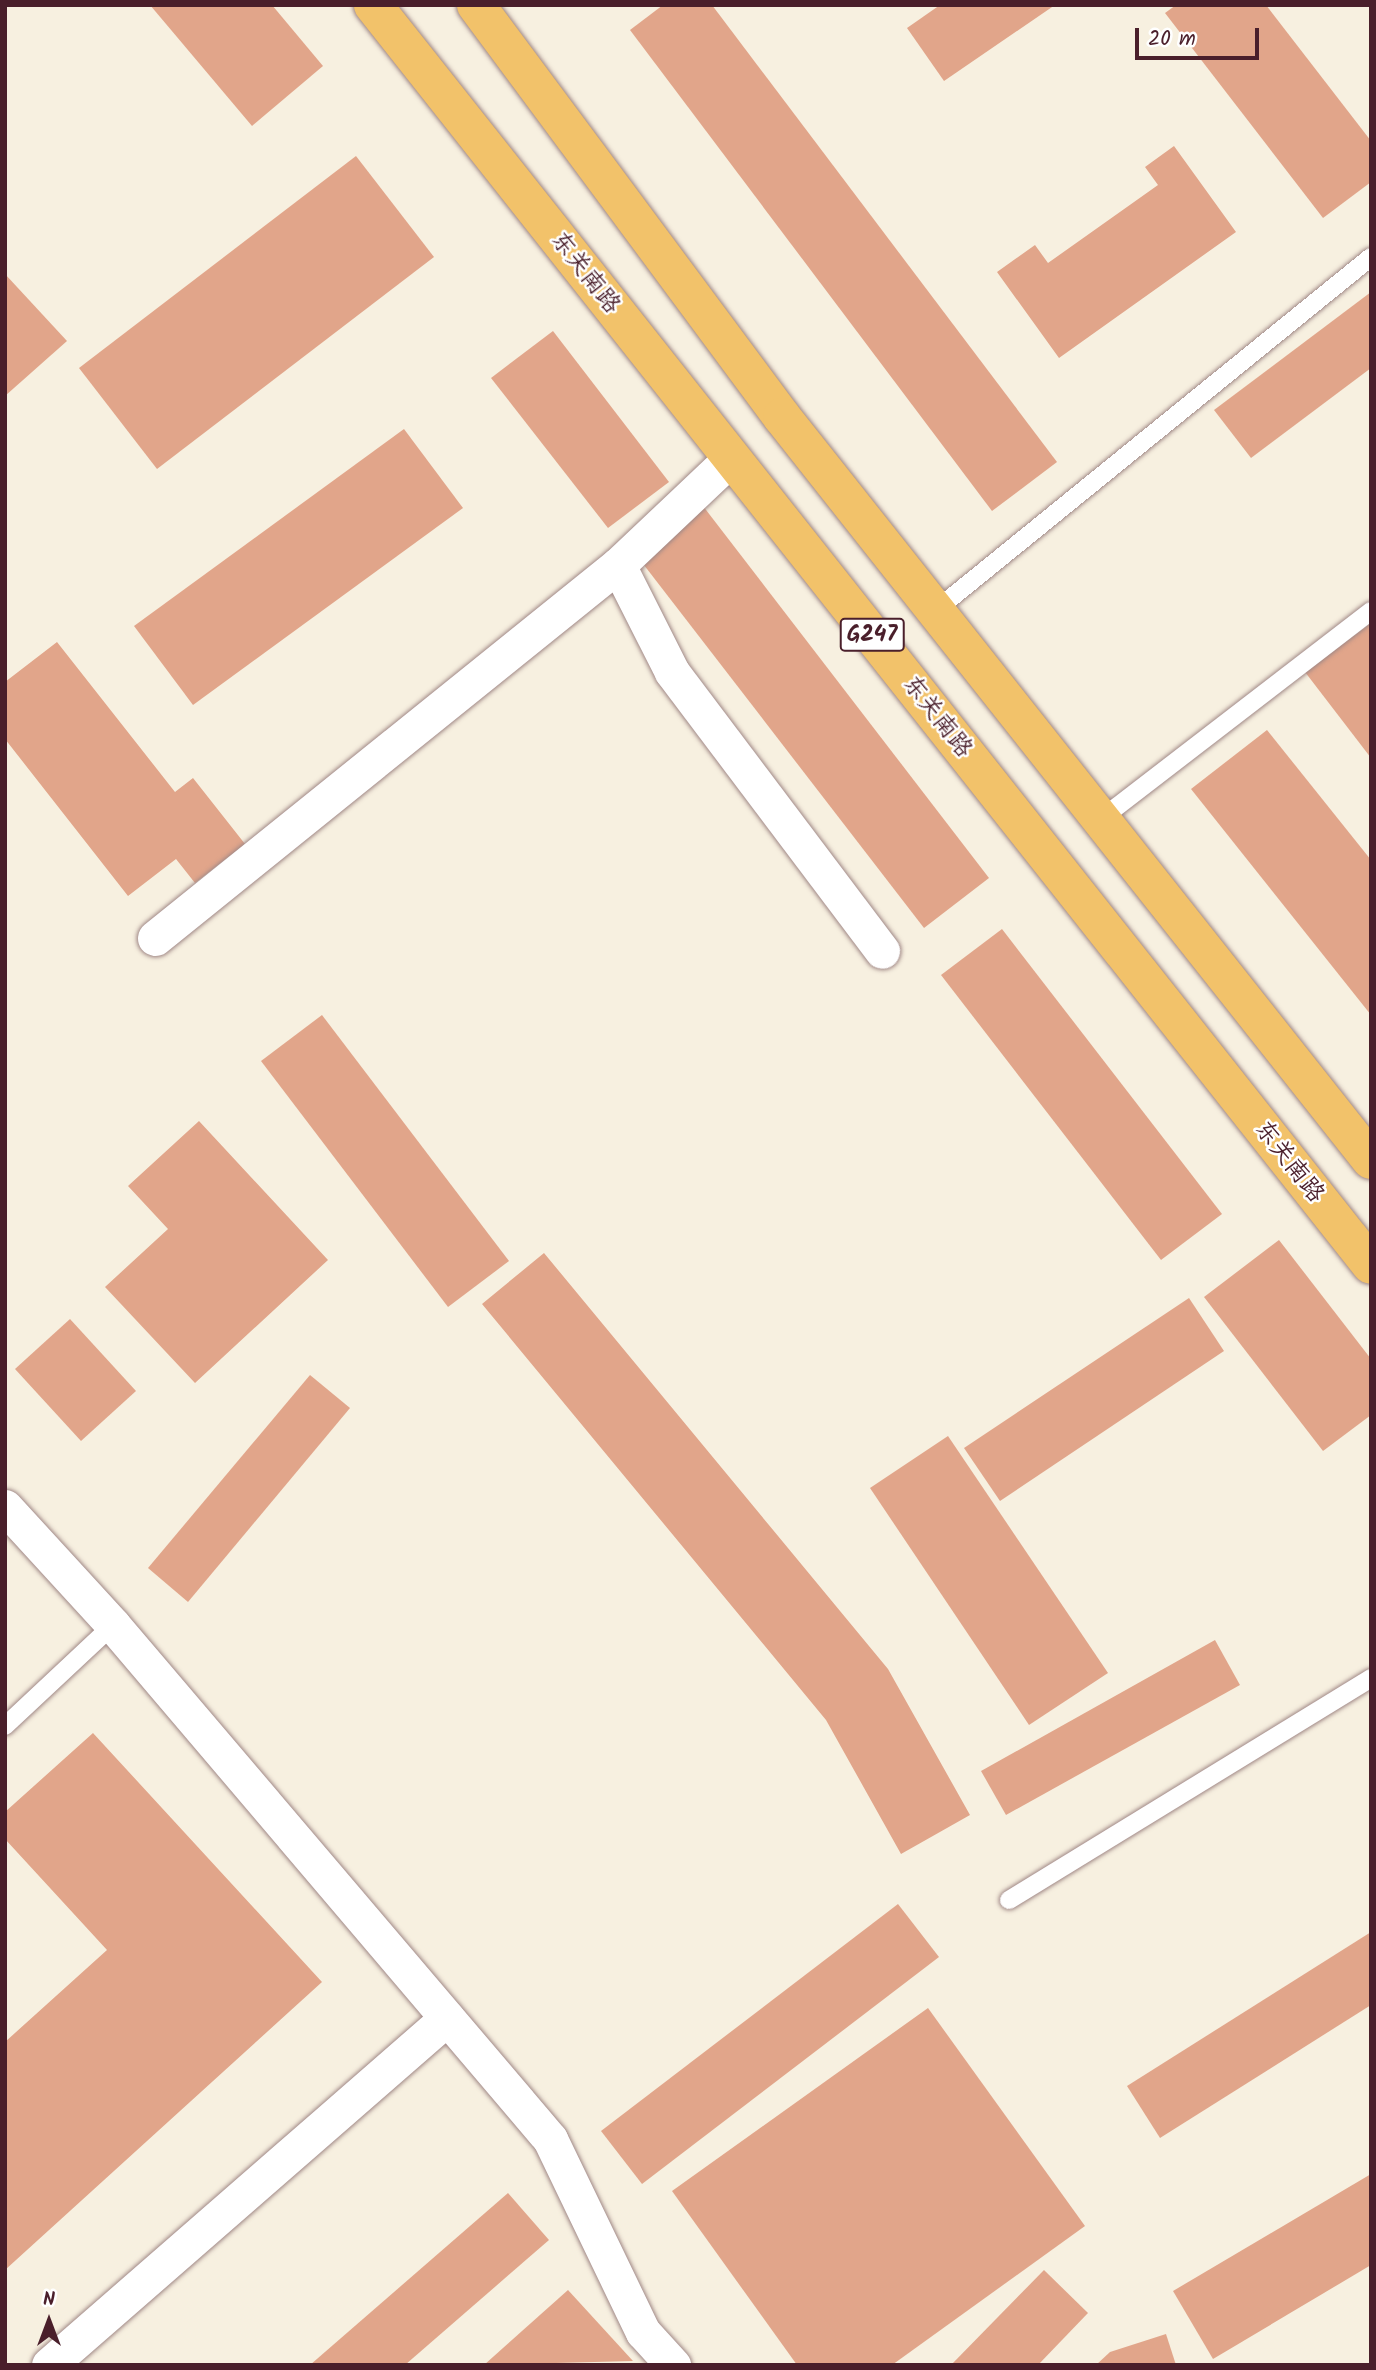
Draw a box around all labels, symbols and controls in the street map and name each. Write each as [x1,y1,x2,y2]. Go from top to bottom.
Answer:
scale bar [1138,14,1262,58]
text: 20 m [1148,23,1196,56]
street label: 东关南路 [544,226,626,320]
road number: G247 [839,615,905,654]
street label: 东关南路 [896,670,978,764]
street label: 东关南路 [1248,1115,1330,1209]
text: N [43,2285,55,2315]
north arrow [14,2286,84,2356]

